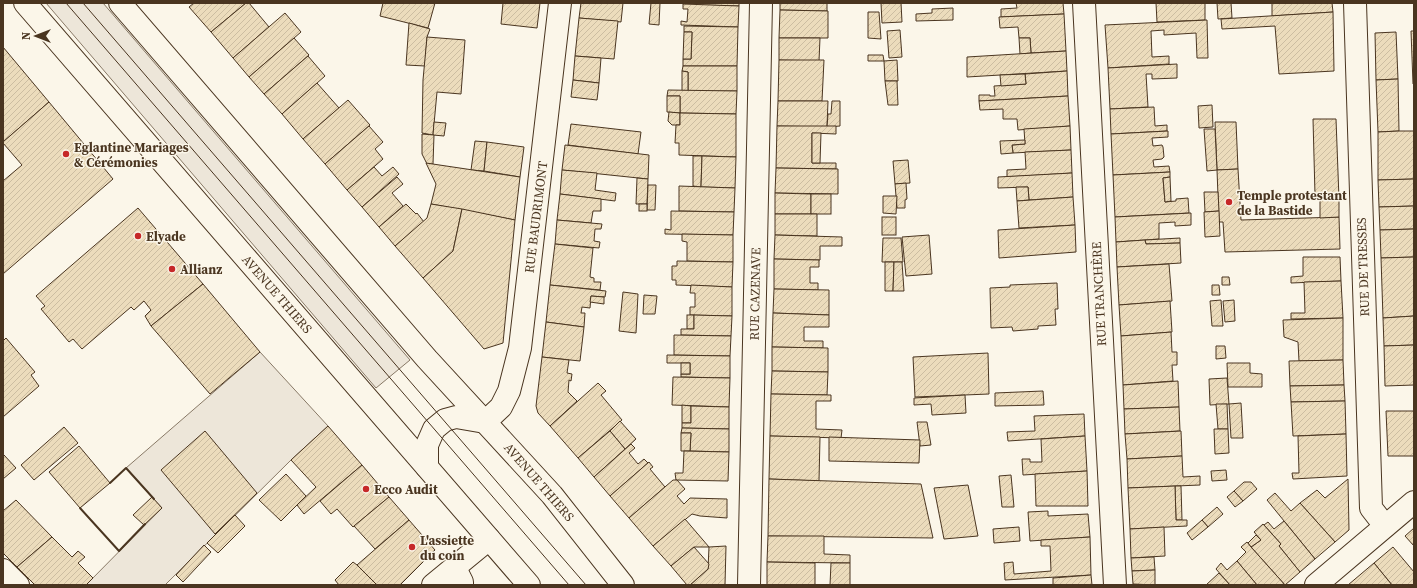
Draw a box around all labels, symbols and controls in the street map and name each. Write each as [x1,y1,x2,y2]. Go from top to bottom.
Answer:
north arrow [16,16,56,56]
text: N [19,32,34,40]
place label: Eglantine Mariages & Cérémonies [74,139,189,171]
marker: Eglantine Mariages & Cérémonies [61,149,71,159]
street label: RUE BAUDRIMONT [521,160,551,274]
place label: Temple protestant de la Bastide [1237,187,1347,219]
marker: Temple protestant de la Bastide [1224,197,1234,207]
street label: RUE DE TRESSES [1353,217,1373,317]
place label: Elyade [146,228,186,245]
marker: Elyade [133,231,143,241]
street label: RUE TRANCHÈRE [1088,241,1110,347]
street label: RUE CAZENAVE [746,247,764,340]
street label: AVENUE THIERS [238,251,316,337]
place label: Allianz [180,261,222,278]
marker: Allianz [167,264,177,274]
street label: AVENUE THIERS [500,439,578,525]
place label: Ecco Audit [374,481,438,498]
marker: Ecco Audit [361,484,371,494]
place label: L'assiette du coin [420,532,474,564]
marker: L'assiette du coin [407,542,417,552]

